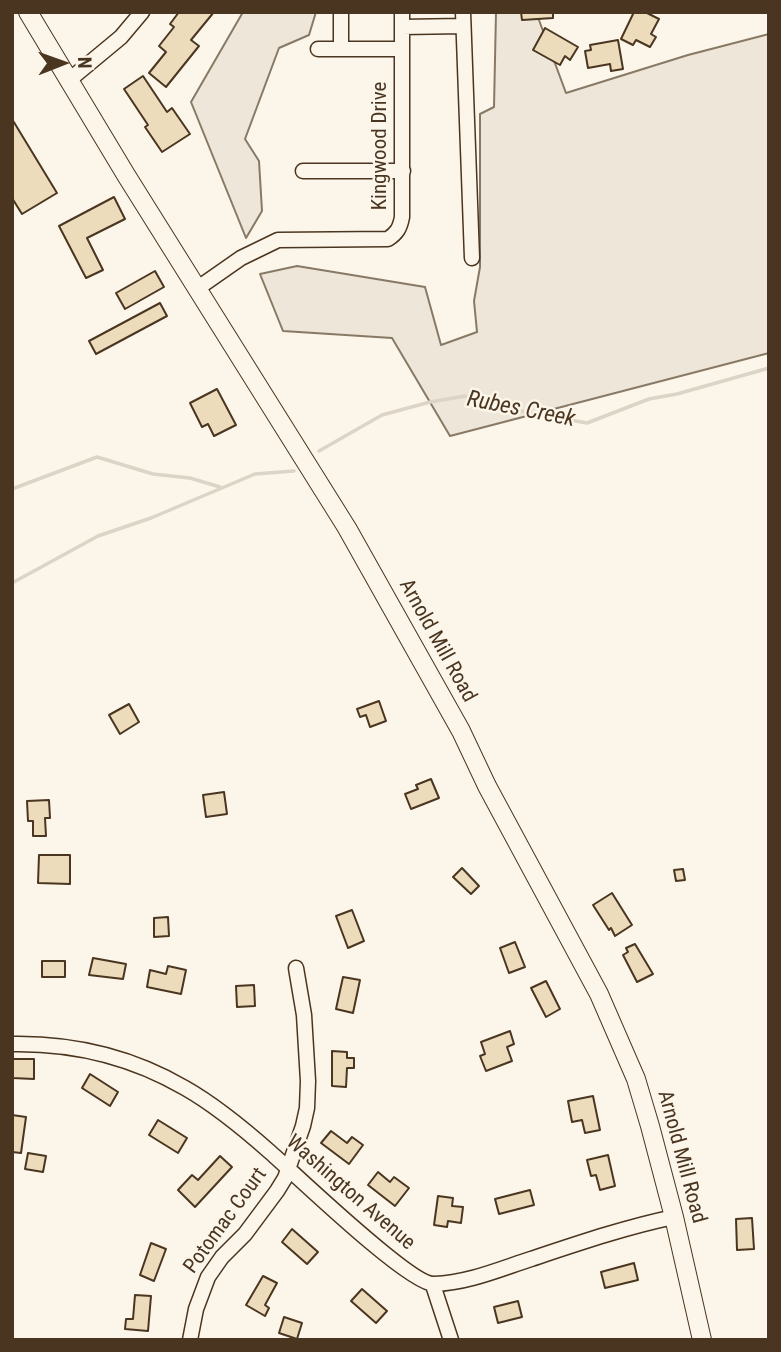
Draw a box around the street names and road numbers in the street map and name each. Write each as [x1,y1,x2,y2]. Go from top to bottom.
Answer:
street label: Kingwood Drive [368,82,394,210]
street label: Arnold Mill Road [393,575,481,707]
street label: Arnold Mill Road [651,1088,711,1226]
street label: Washington Avenue [280,1130,420,1256]
street label: Potomac Court [179,1163,273,1279]

